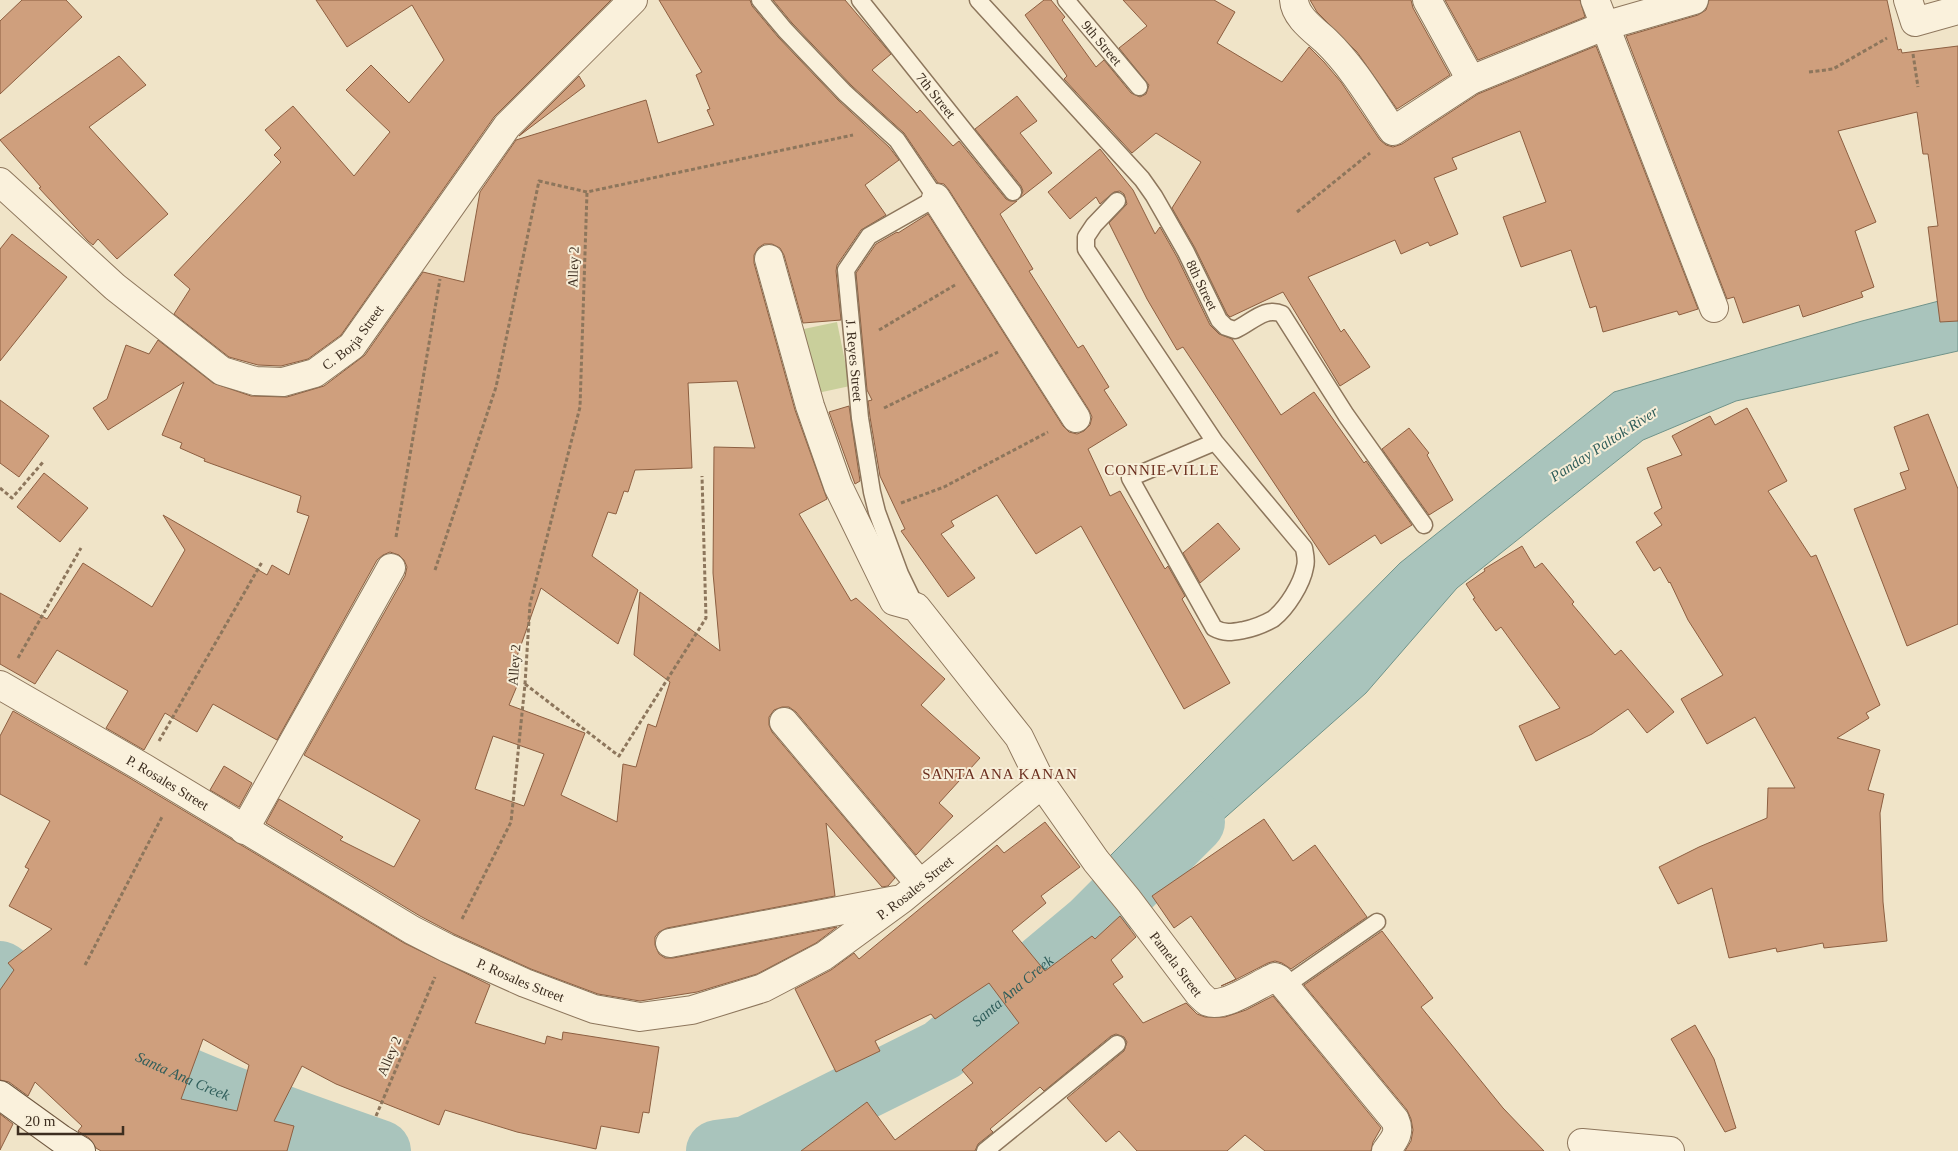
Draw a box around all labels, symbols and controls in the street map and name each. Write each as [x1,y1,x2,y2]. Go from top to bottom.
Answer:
street label: 9th Street [1078,18,1125,69]
street label: 7th Street [913,70,958,122]
street label: Alley 2 [565,246,582,288]
street label: 8th Street [1183,258,1220,313]
street label: C. Borja Street [319,302,387,373]
street label: J. Reyes Street [843,319,865,403]
water label: Panday Paltok River [1546,403,1661,485]
district label: CONNIE VILLE [1104,462,1220,478]
street label: Alley 2 [506,644,523,686]
street label: P. Rosales Street [124,753,211,813]
district label: SANTA ANA KANAN [922,766,1078,782]
street label: P. Rosales Street [874,853,956,923]
street label: Pamela Street [1147,929,1205,1000]
water label: Santa Ana Creek [969,952,1056,1029]
street label: P. Rosales Street [475,955,566,1005]
street label: Alley 2 [374,1034,404,1078]
water label: Santa Ana Creek [133,1049,232,1104]
scale bar [18,1104,122,1136]
text: 20 m [25,1113,56,1129]

